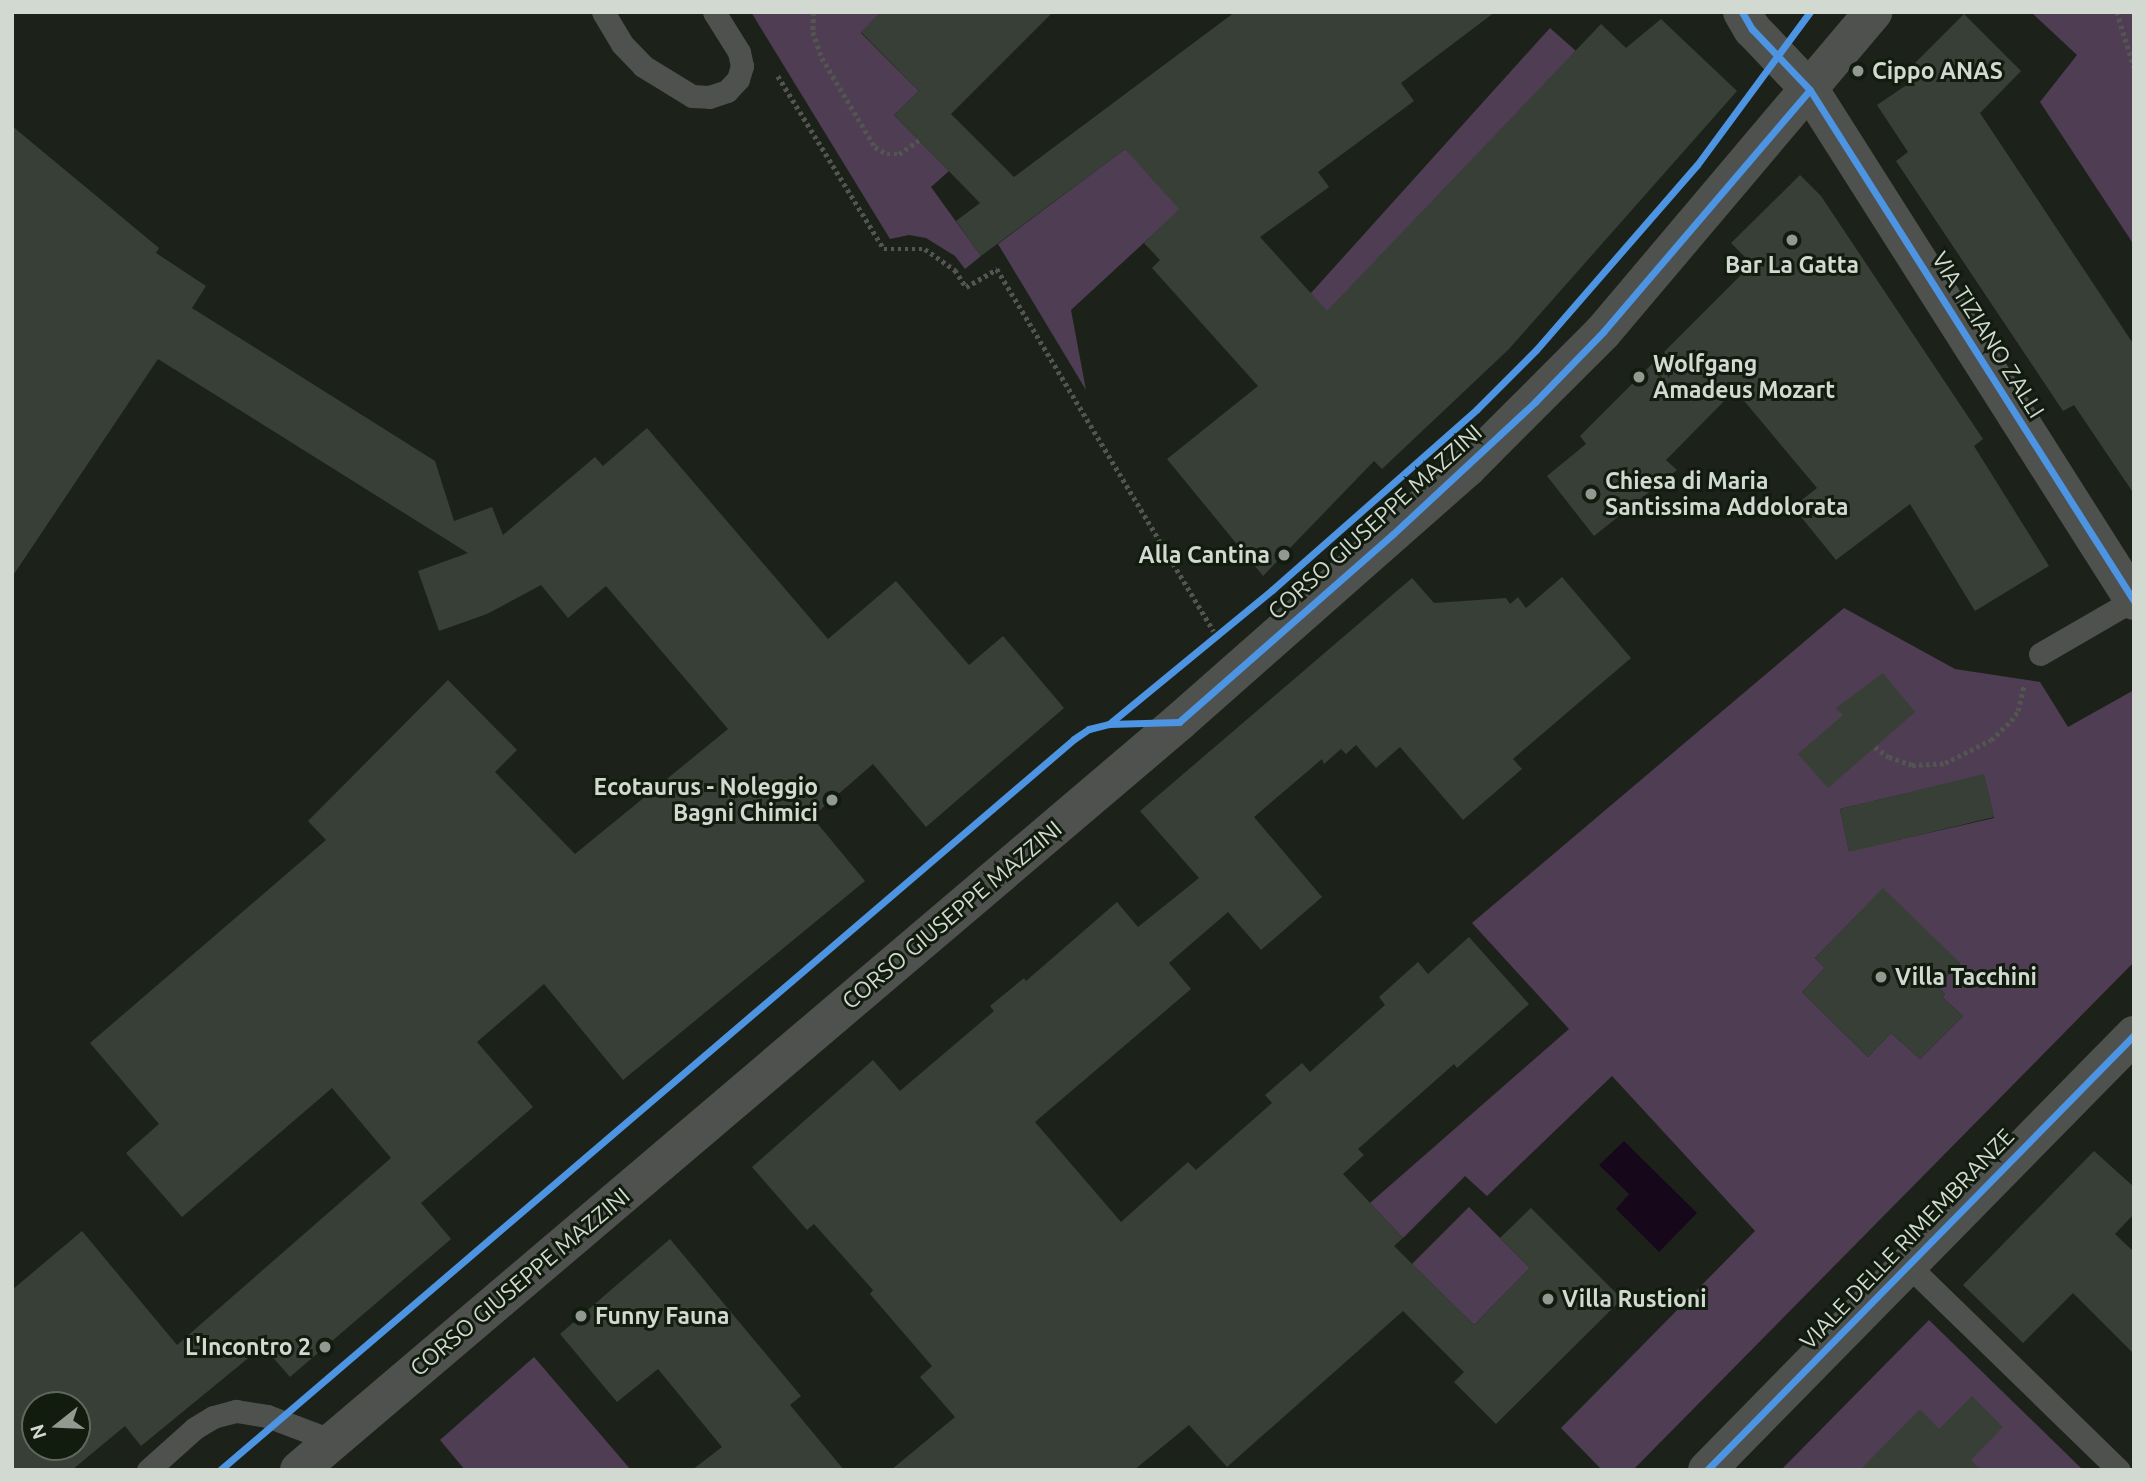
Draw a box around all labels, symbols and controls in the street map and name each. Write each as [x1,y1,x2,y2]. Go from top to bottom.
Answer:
place label: Cippo ANAS [1872,57,2003,85]
marker: Cippo ANAS [1850,63,1866,79]
marker: Bar La Gatta [1784,232,1800,248]
street label: VIA TIZIANO ZALLI [1926,247,2050,423]
place label: Bar La Gatta [1725,251,1859,279]
place label: Wolfgang Amadeus Mozart [1653,350,1835,404]
marker: Wolfgang Amadeus Mozart [1631,369,1647,385]
street label: CORSO GIUSEPPE MAZZINI [1262,419,1488,625]
place label: Chiesa di Maria Santissima Addolorata [1605,467,1848,521]
marker: Chiesa di Maria Santissima Addolorata [1583,486,1599,502]
place label: Alla Cantina [1139,541,1270,569]
marker: Alla Cantina [1276,547,1292,563]
place label: Ecotaurus - Noleggio Bagni Chimici [594,773,818,827]
marker: Ecotaurus - Noleggio Bagni Chimici [824,792,840,808]
street label: CORSO GIUSEPPE MAZZINI [837,815,1067,1015]
place label: Villa Tacchini [1895,963,2037,991]
marker: Villa Tacchini [1873,969,1889,985]
street label: VIALE DELLE RIMEMBRANZE [1794,1123,2020,1355]
street label: CORSO GIUSEPPE MAZZINI [405,1182,635,1382]
place label: Villa Rustioni [1562,1285,1707,1313]
marker: Villa Rustioni [1540,1291,1556,1307]
place label: Funny Fauna [595,1302,729,1330]
marker: Funny Fauna [573,1308,589,1324]
place label: L'Incontro 2 [185,1333,311,1361]
marker: L'Incontro 2 [317,1339,333,1355]
north arrow [21,1391,91,1461]
text: N [25,1422,51,1442]

